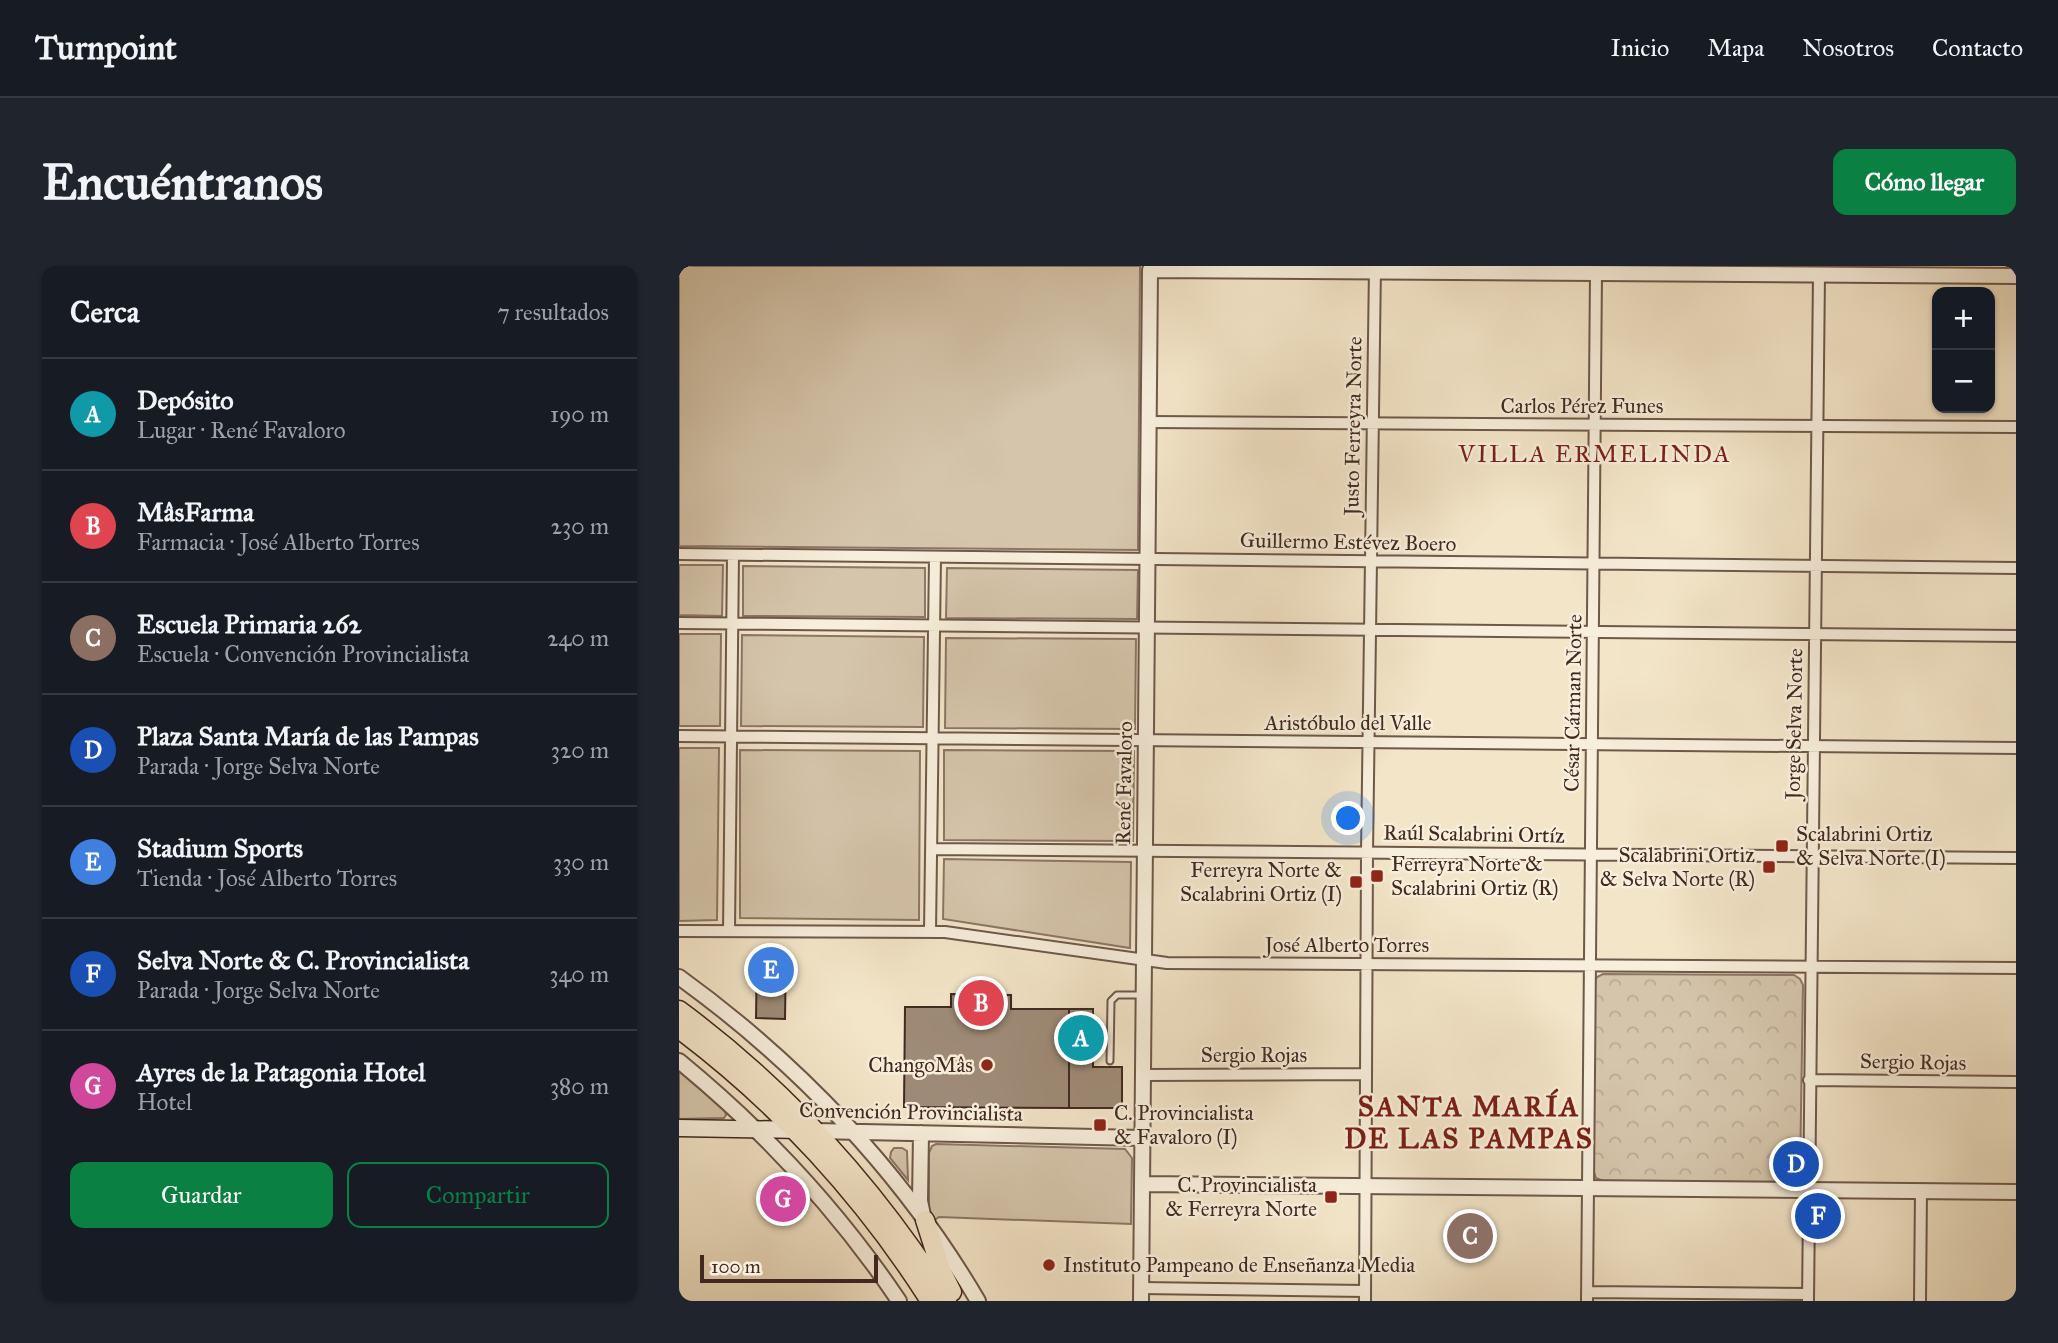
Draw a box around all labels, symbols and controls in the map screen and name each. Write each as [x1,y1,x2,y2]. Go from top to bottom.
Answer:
text: Turnpoint [35,28,177,68]
text: Inicio [1611,33,1669,63]
text: Mapa [1707,33,1764,63]
text: Nosotros [1802,33,1894,63]
text: Contacto [1932,33,2023,63]
button: Cómo llegar [1833,149,2016,215]
text: Encuéntranos [42,153,323,212]
map controls [1932,287,1995,413]
button: + [1932,287,1995,350]
text: Cerca [70,294,139,330]
text: 7 resultados [497,298,609,326]
street label: Justo Ferreyra Norte [1338,336,1368,518]
button: − [1932,350,1995,413]
text: Depósito [137,384,234,416]
street label: Carlos Pérez Funes [1501,393,1663,419]
text: A [85,400,101,428]
text: 190 m [550,400,609,428]
text: Lugar · René Favaloro [137,416,346,444]
district label: VILLA ERMELINDA [1457,439,1732,469]
text: MâsFarma [137,496,254,528]
text: B [85,512,101,540]
text: 230 m [551,512,609,540]
street label: Guillermo Estévez Boero [1240,527,1457,557]
text: Farmacia · José Alberto Torres [137,528,420,556]
text: Escuela Primaria 262 [137,608,361,640]
street label: César Cárman Norte [1558,614,1588,792]
text: C [85,624,101,652]
text: 240 m [547,624,609,652]
text: Escuela · Convención Provincialista [137,640,469,668]
street label: Jorge Selva Norte [1780,648,1808,802]
street label: Aristóbulo del Valle [1263,710,1432,736]
text: Plaza Santa María de las Pampas [137,720,479,752]
street label: René Favaloro [1110,721,1138,845]
text: D [84,736,102,764]
text: 320 m [551,736,609,764]
text: Parada · Jorge Selva Norte [137,752,380,780]
your location [1331,801,1365,835]
street label: Raúl Scalabrini Ortíz [1383,819,1565,849]
place label: Scalabrini Ortiz & Selva Norte (I) [1796,821,1946,871]
text: Stadium Sports [137,832,303,864]
marker: Scalabrini Ortiz & Selva Norte (I) [1774,838,1790,854]
place label: Scalabrini Ortiz & Selva Norte (R) [1600,842,1755,892]
text: E [85,848,101,876]
text: 330 m [553,848,609,876]
place label: Ferreyra Norte & Scalabrini Ortiz (R) [1391,851,1559,901]
place label: Ferreyra Norte & Scalabrini Ortiz (I) [1180,857,1342,907]
marker: Scalabrini Ortiz & Selva Norte (R) [1761,859,1777,875]
text: Tienda · José Alberto Torres [137,864,397,892]
marker: Ferreyra Norte & Scalabrini Ortiz (R) [1369,868,1385,884]
marker: Ferreyra Norte & Scalabrini Ortiz (I) [1348,874,1364,890]
street label: José Alberto Torres [1263,932,1429,958]
text: Selva Norte & C. Provincialista [137,944,469,976]
pin: E [748,944,794,996]
text: F [85,960,101,988]
text: 340 m [549,960,609,988]
text: Parada · Jorge Selva Norte [137,976,380,1004]
pin: B [958,977,1004,1029]
pin: A [1058,1012,1104,1064]
street label: Sergio Rojas [1201,1042,1307,1068]
street label: Sergio Rojas [1860,1048,1966,1076]
place label: ChangoMâs [868,1052,973,1078]
text: Ayres de la Patagonia Hotel [137,1056,426,1088]
marker: ChangoMâs [979,1057,995,1073]
text: G [85,1072,101,1100]
text: 380 m [550,1072,609,1100]
text: Hotel [137,1088,192,1116]
district label: SANTA MARÍA DE LAS PAMPAS [1344,1088,1594,1156]
street label: Convención Provincialista [799,1097,1023,1127]
place label: C. Provincialista & Favaloro (I) [1114,1100,1254,1150]
marker: C. Provincialista & Favaloro (I) [1092,1117,1108,1133]
pin: D [1773,1138,1819,1190]
button: Guardar [70,1162,333,1228]
button: Compartir [347,1162,609,1228]
place label: C. Provincialista & Ferreyra Norte [1165,1172,1317,1222]
pin: G [760,1173,806,1225]
marker: C. Provincialista & Ferreyra Norte [1323,1189,1339,1205]
pin: F [1795,1190,1841,1242]
pin: C [1447,1210,1493,1262]
scale bar [700,1252,879,1284]
place label: Instituto Pampeano de Enseñanza Media [1063,1252,1415,1278]
text: 100 m [711,1255,761,1278]
marker: Instituto Pampeano de Enseñanza Media [1041,1257,1057,1273]

